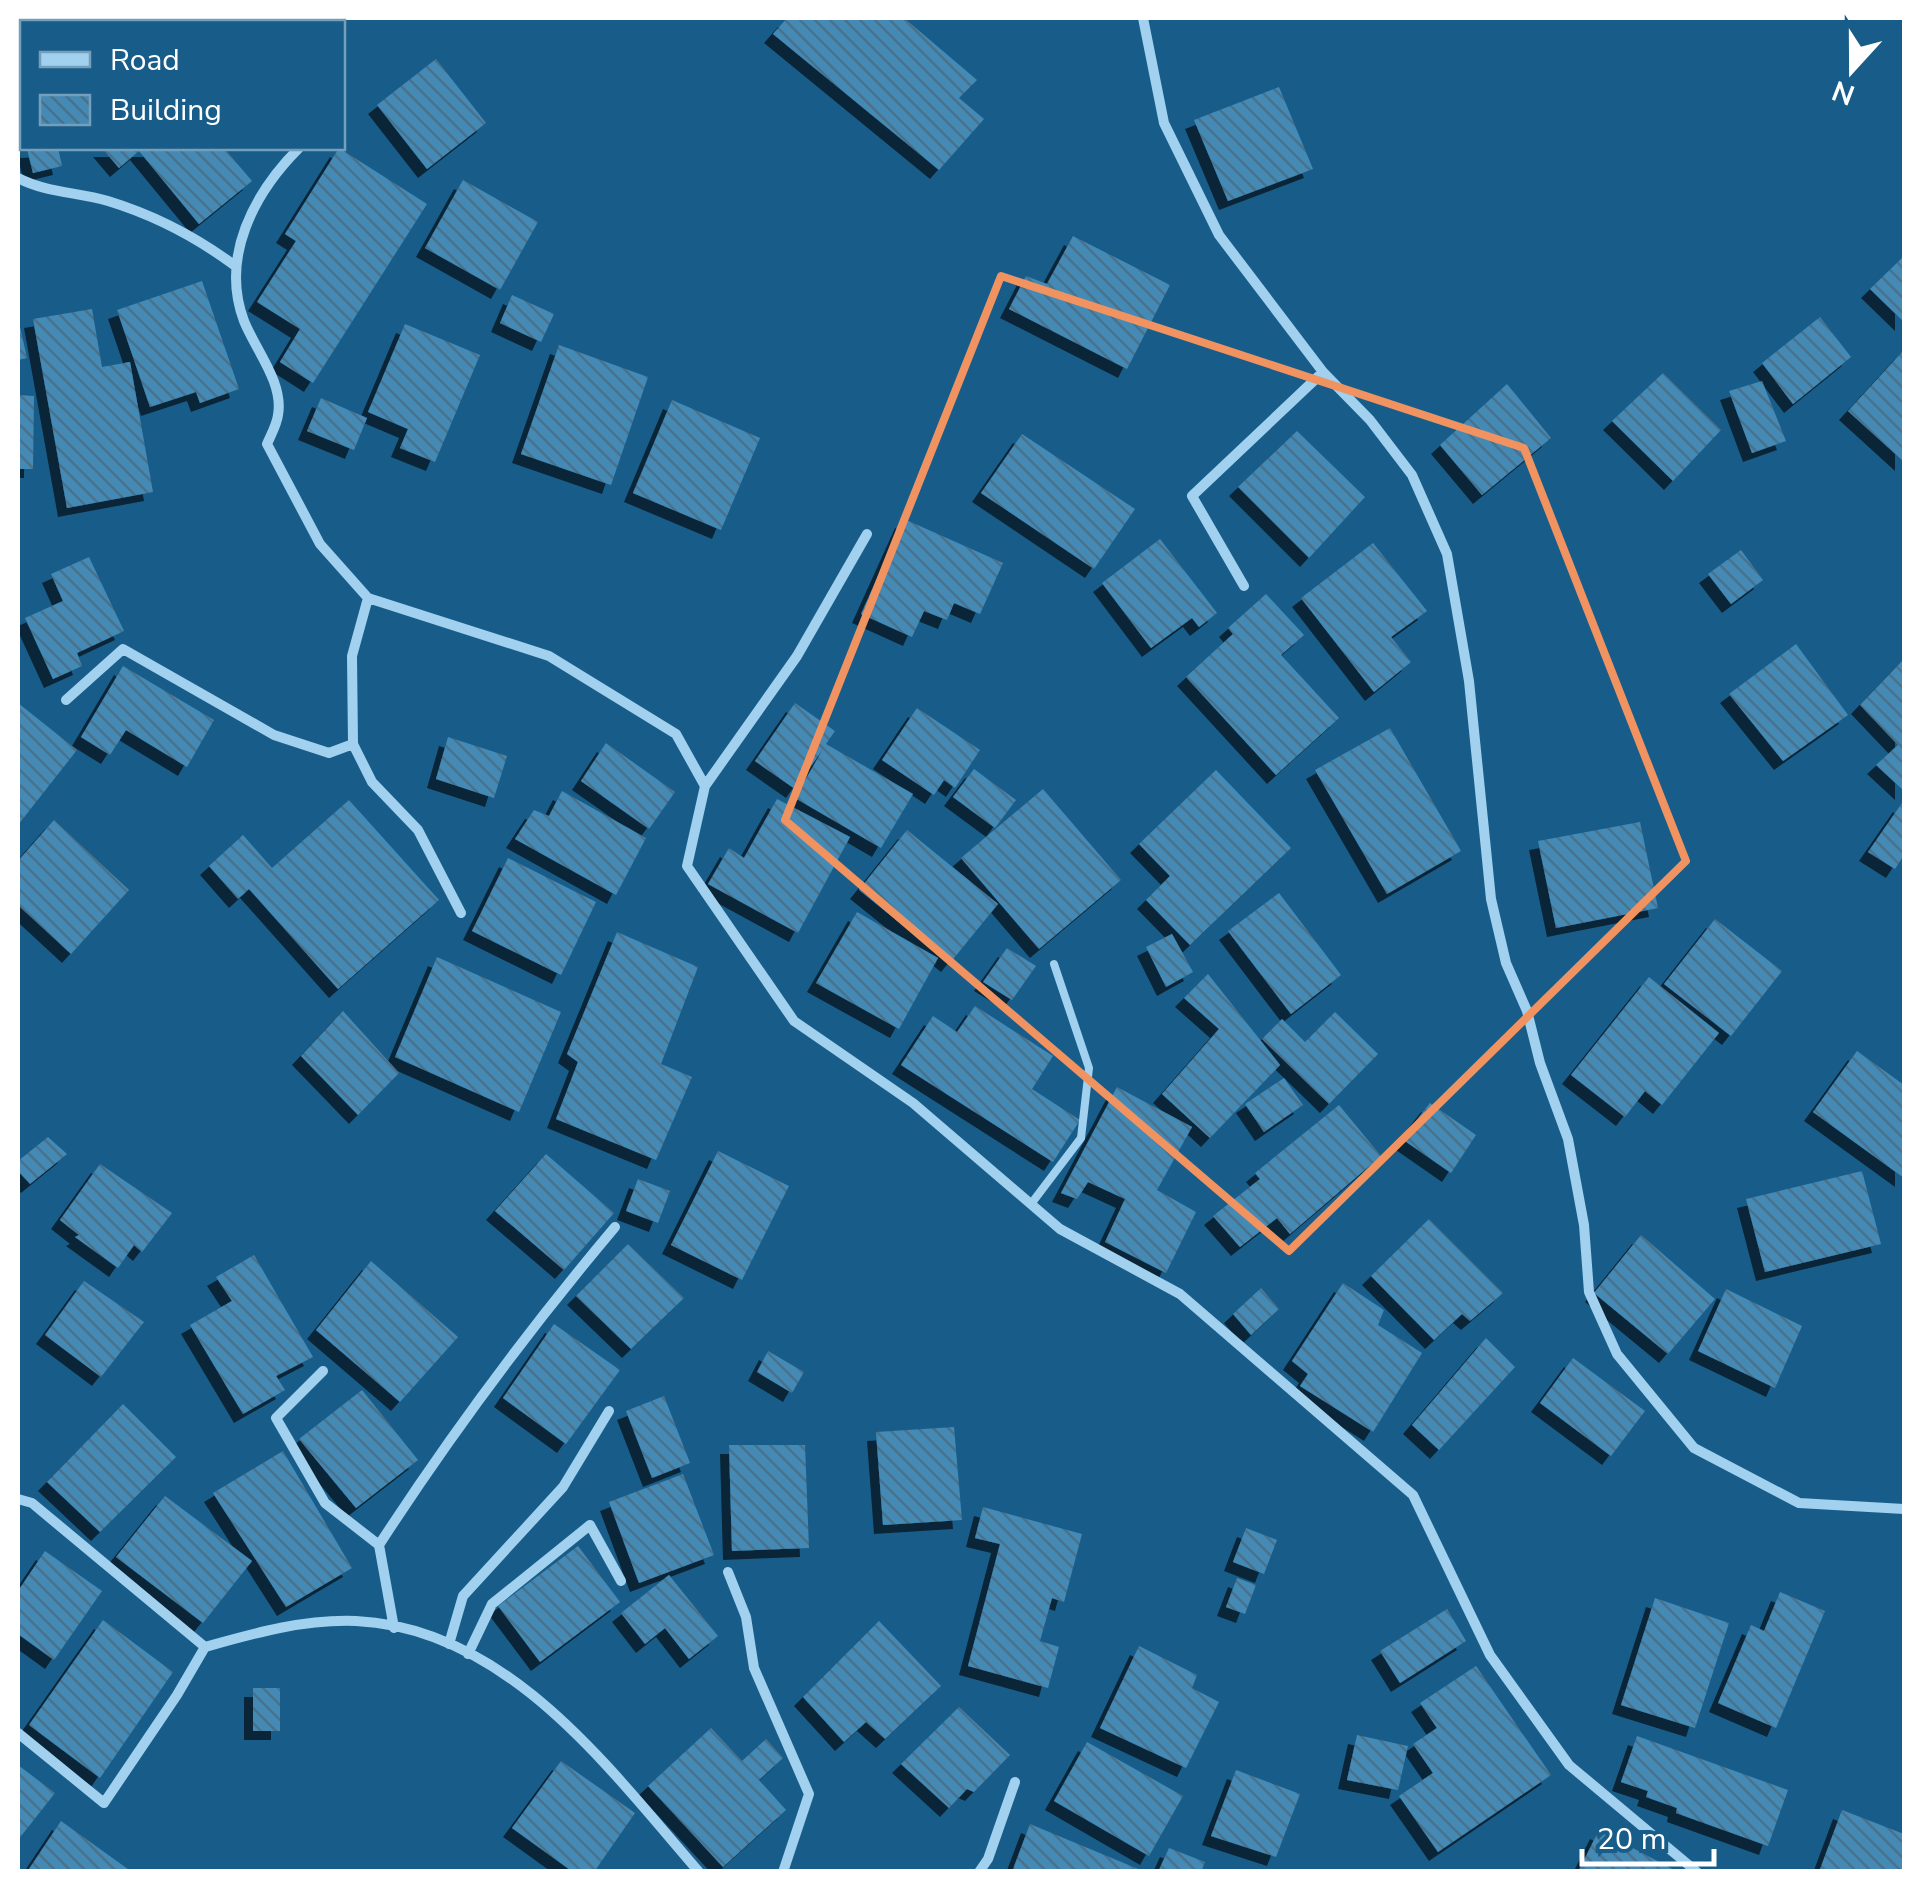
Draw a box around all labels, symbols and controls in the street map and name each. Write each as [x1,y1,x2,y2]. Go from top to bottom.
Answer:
legend [20,20,345,150]
north arrow [1802,20,1902,120]
text: Road [110,40,180,81]
text: N [1827,71,1860,114]
text: Building [110,90,222,131]
scale bar [1582,1804,1714,1866]
text: 20 m [1597,1819,1666,1860]

